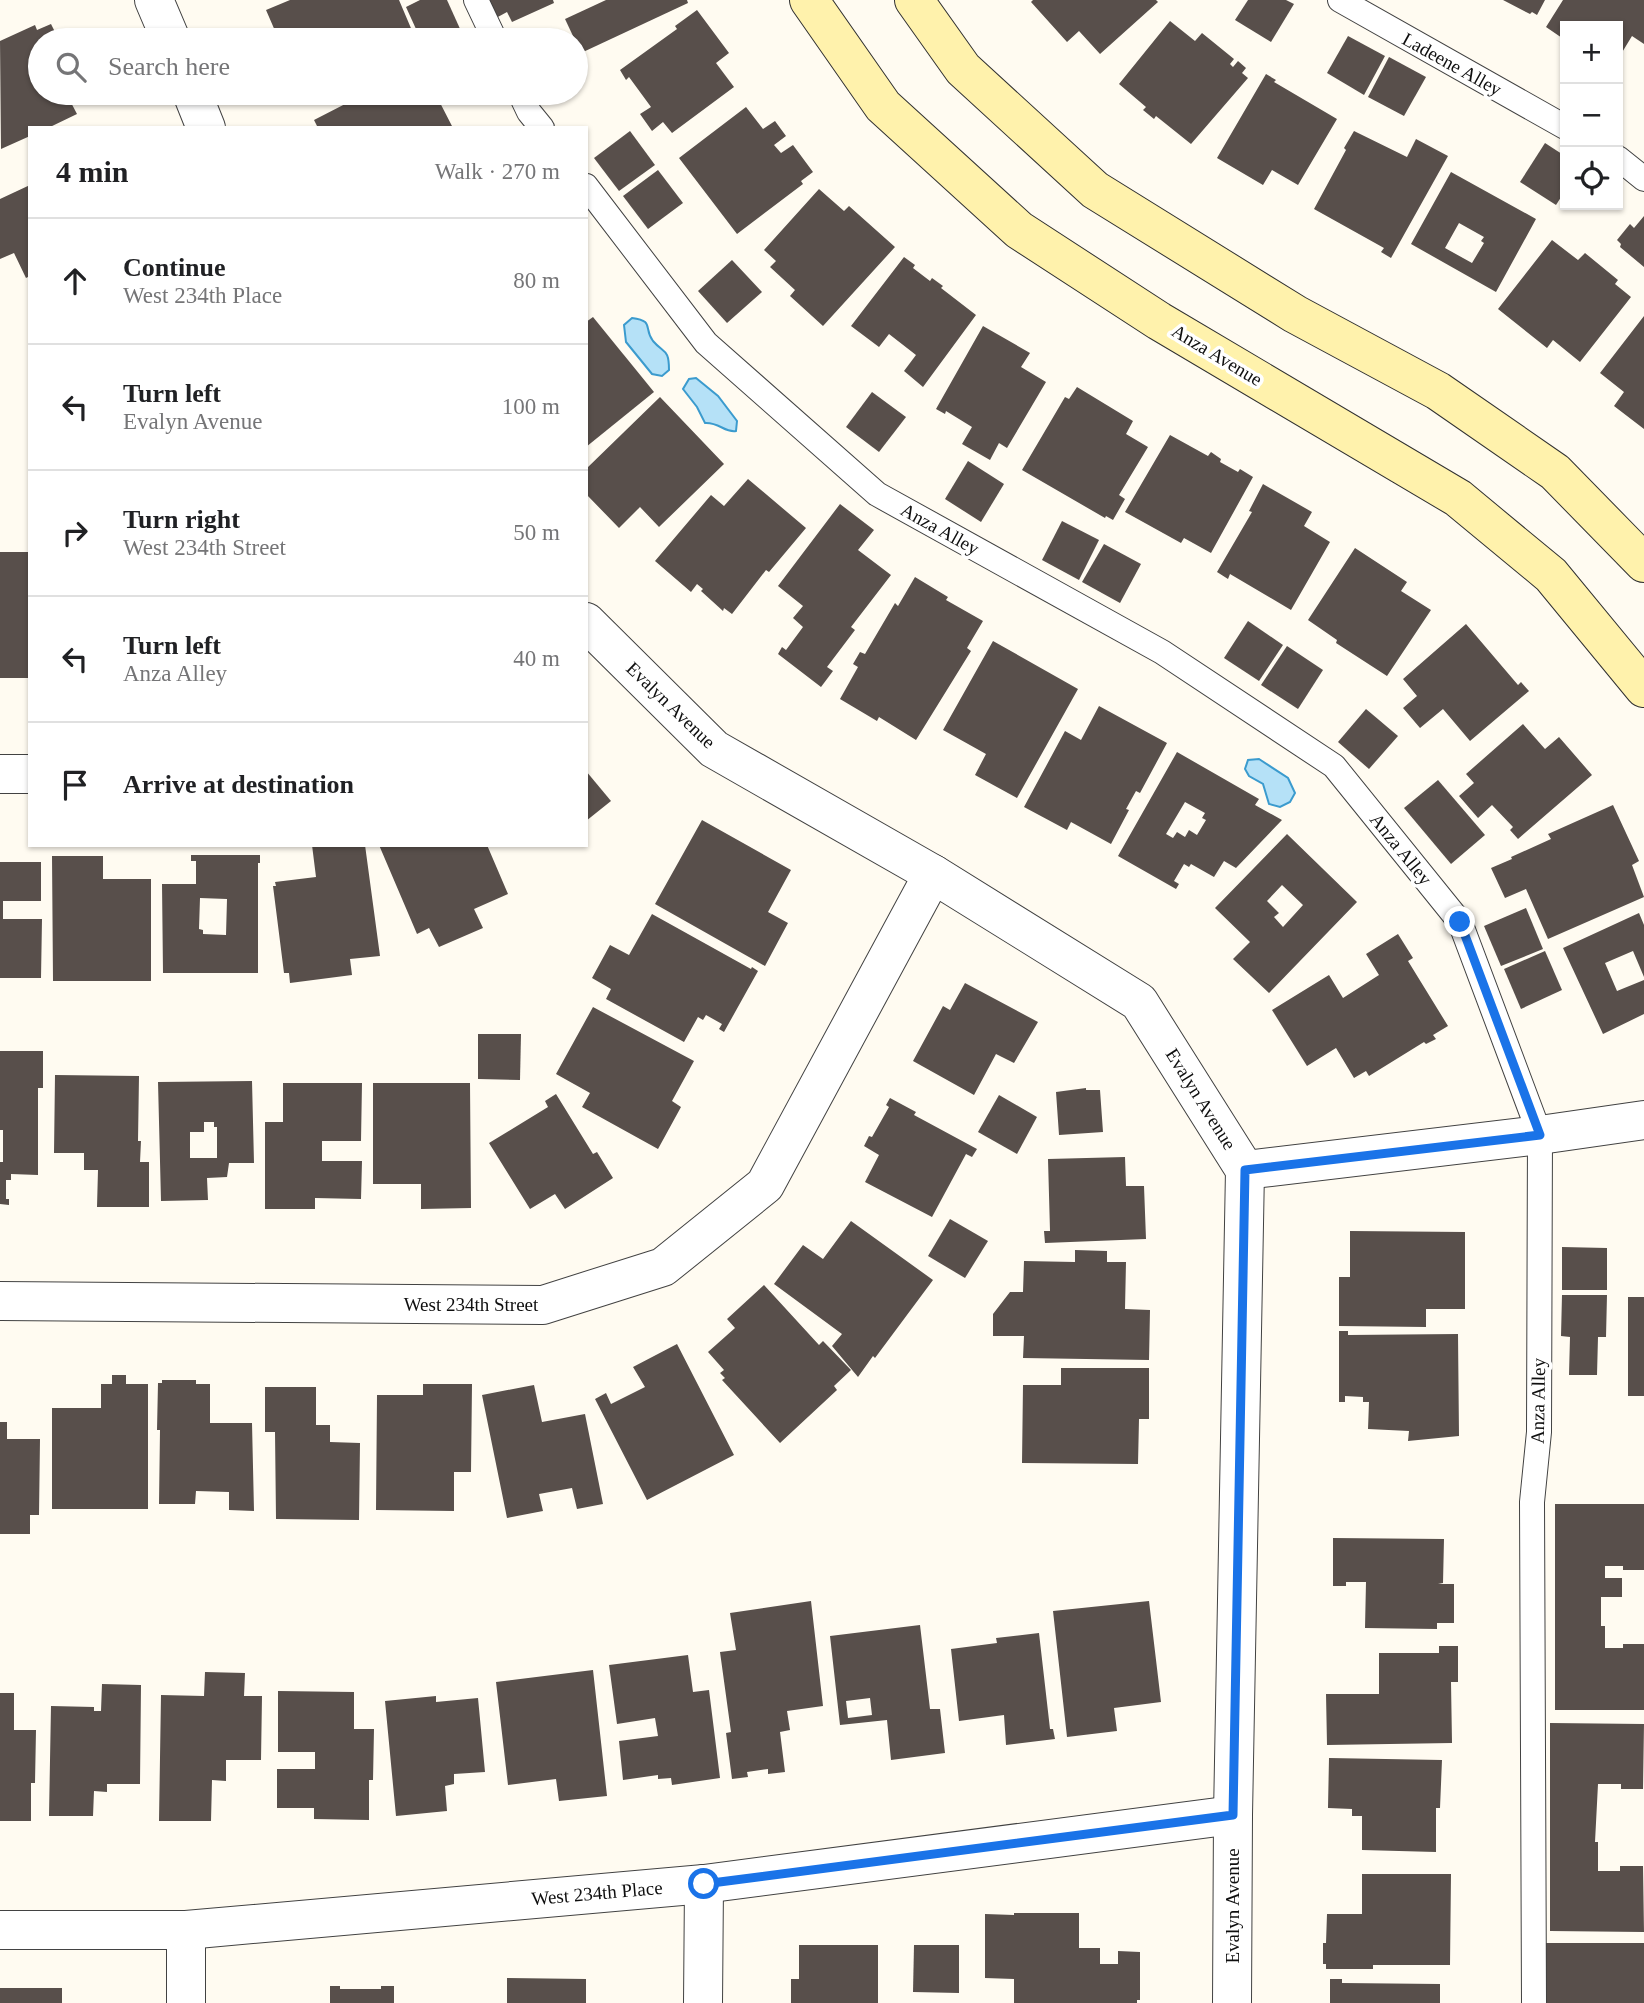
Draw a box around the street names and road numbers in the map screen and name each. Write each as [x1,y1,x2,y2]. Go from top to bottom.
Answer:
street label: Ladeene Alley [1399,28,1506,100]
street label: Anza Avenue [1168,320,1266,390]
street label: Anza Alley [897,499,983,559]
street label: Evalyn Avenue [622,657,720,753]
street label: Anza Alley [1366,809,1437,889]
street label: Evalyn Avenue [1162,1045,1240,1153]
street label: West 234th Street [404,1294,539,1315]
street label: Anza Alley [1527,1357,1549,1444]
street label: Evalyn Avenue [1222,1848,1243,1964]
street label: West 234th Place [531,1877,663,1909]

